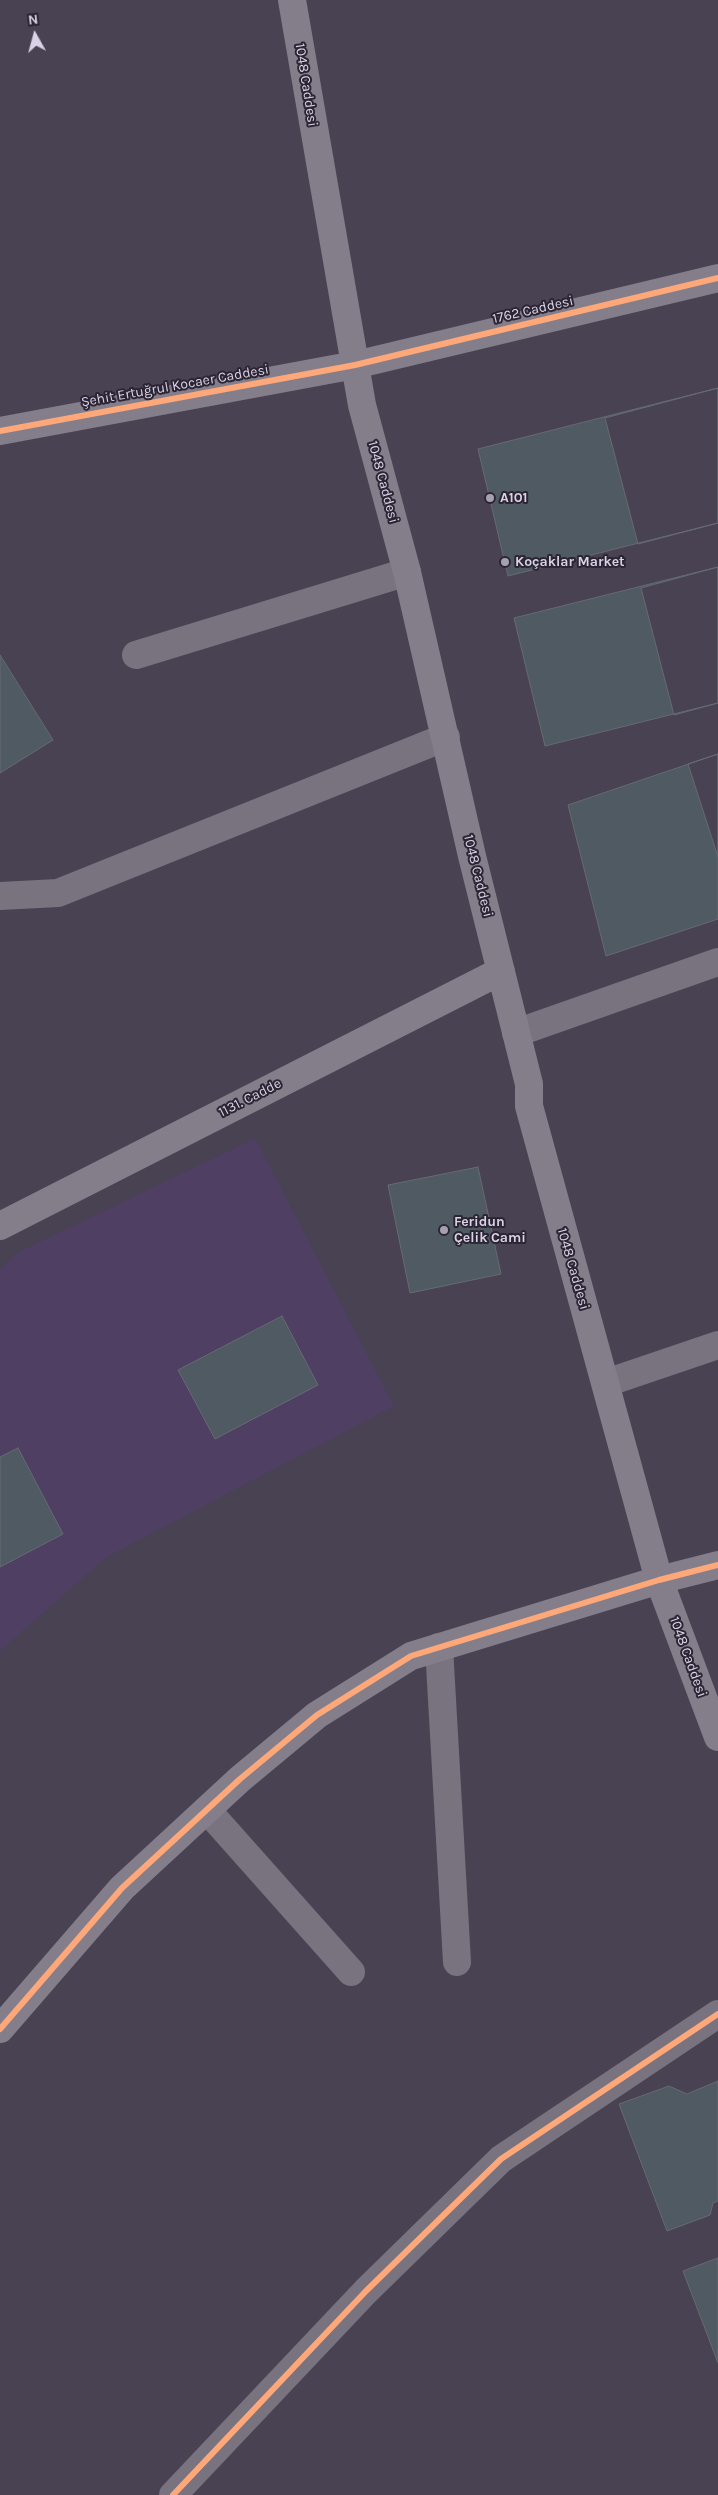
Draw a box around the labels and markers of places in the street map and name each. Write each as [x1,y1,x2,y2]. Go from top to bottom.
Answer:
place label: A101 [500,490,528,506]
marker: A101 [484,492,496,504]
place label: Koçaklar Market [515,554,625,570]
marker: Koçaklar Market [499,556,511,568]
place label: Feridun Çelik Cami [454,1214,526,1246]
marker: Feridun Çelik Cami [438,1224,450,1236]

